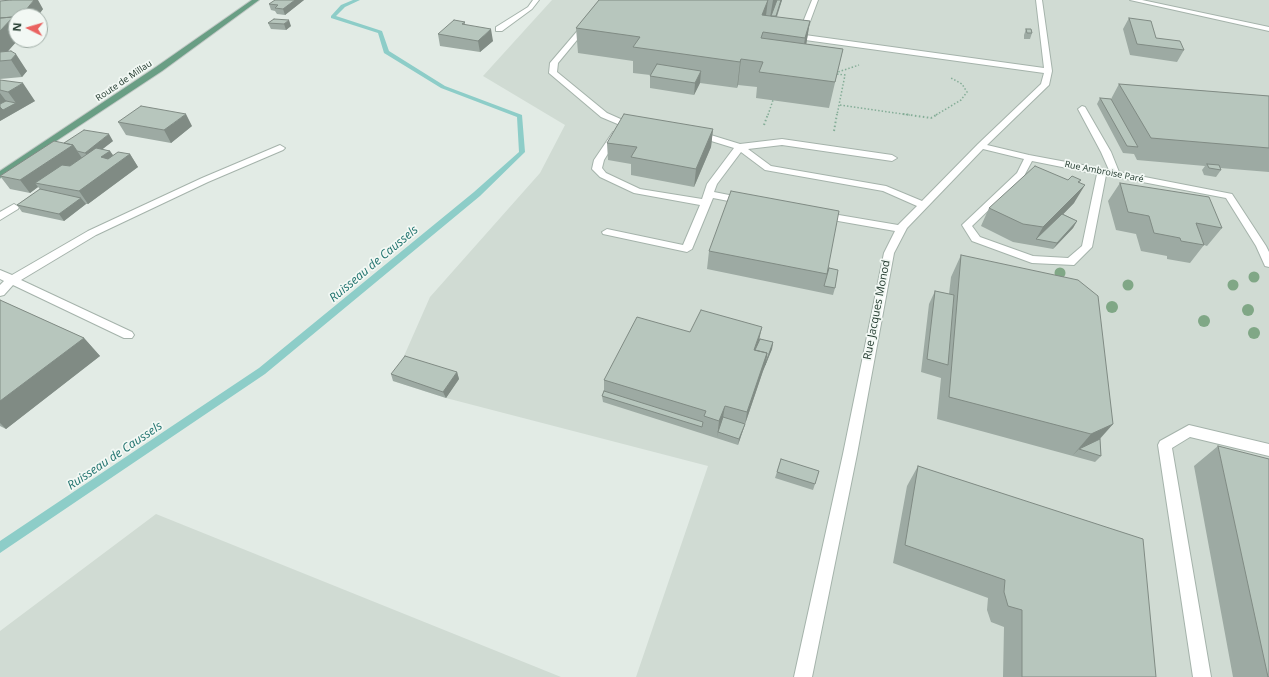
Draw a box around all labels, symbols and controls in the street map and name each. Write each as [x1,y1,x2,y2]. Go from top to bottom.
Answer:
north arrow [8,8,48,48]
text: N [9,22,24,32]
street label: Route de Millau [94,58,154,104]
street label: Rue Ambroise Paré [1064,159,1144,185]
water label: Ruisseau de Caussels [327,223,421,305]
street label: Rue Jacques Monod [861,259,893,361]
water label: Ruisseau de Caussels [65,419,165,493]

